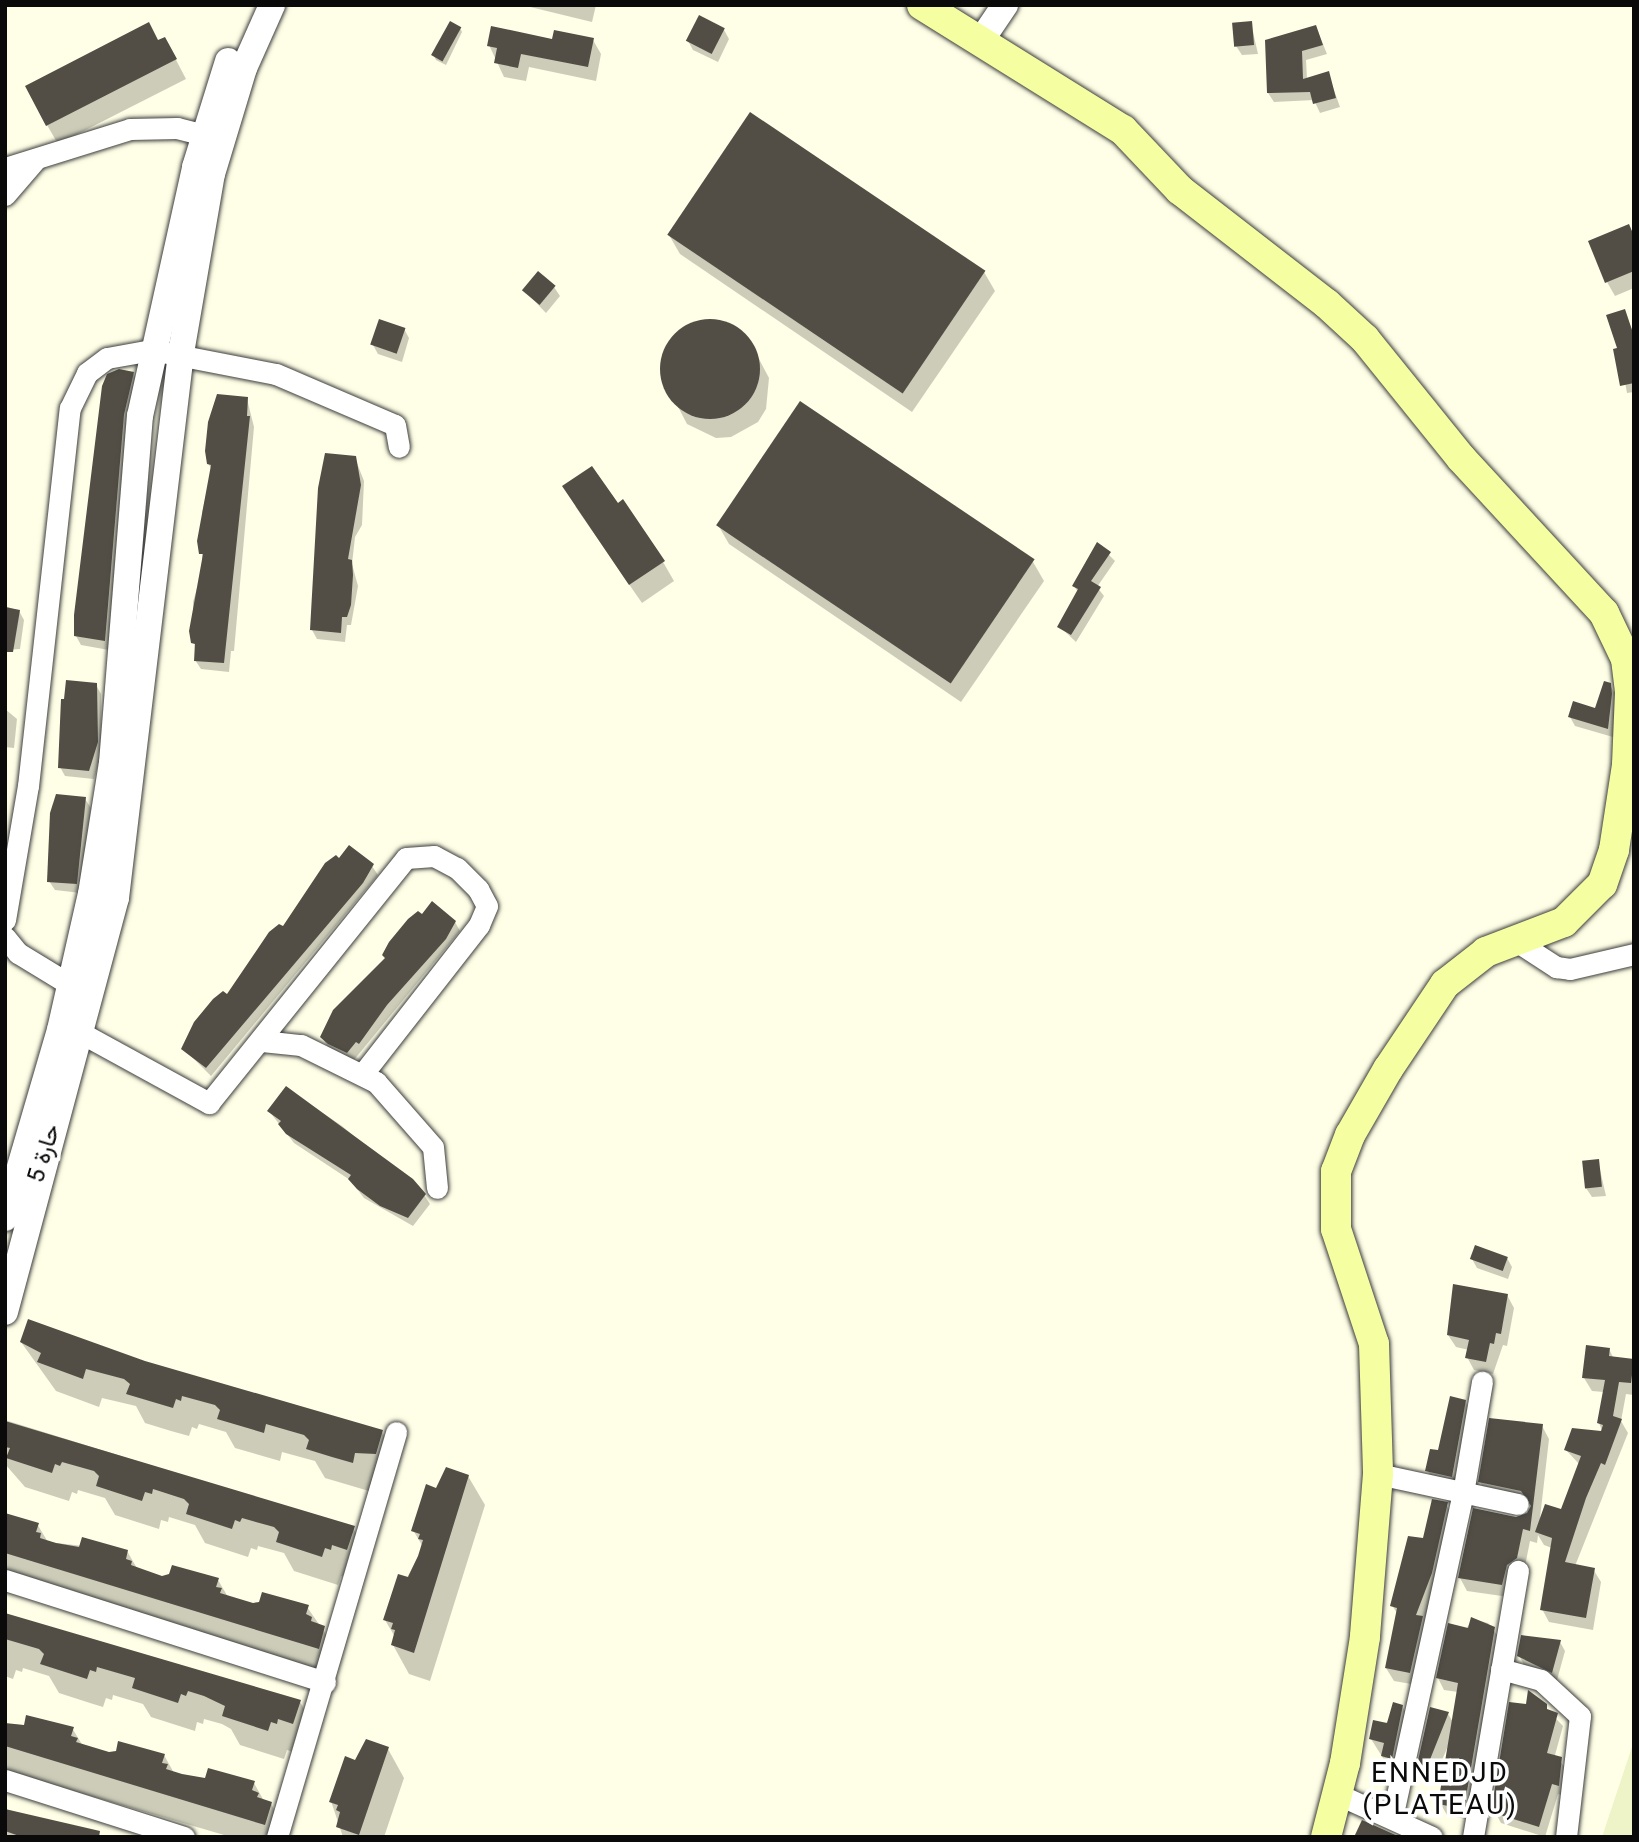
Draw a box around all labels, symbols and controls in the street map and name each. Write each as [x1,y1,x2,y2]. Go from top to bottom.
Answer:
street label: حارة 5 [23,1121,69,1187]
district label: ENNEDJD (PLATEAU) [1363,1758,1517,1824]

